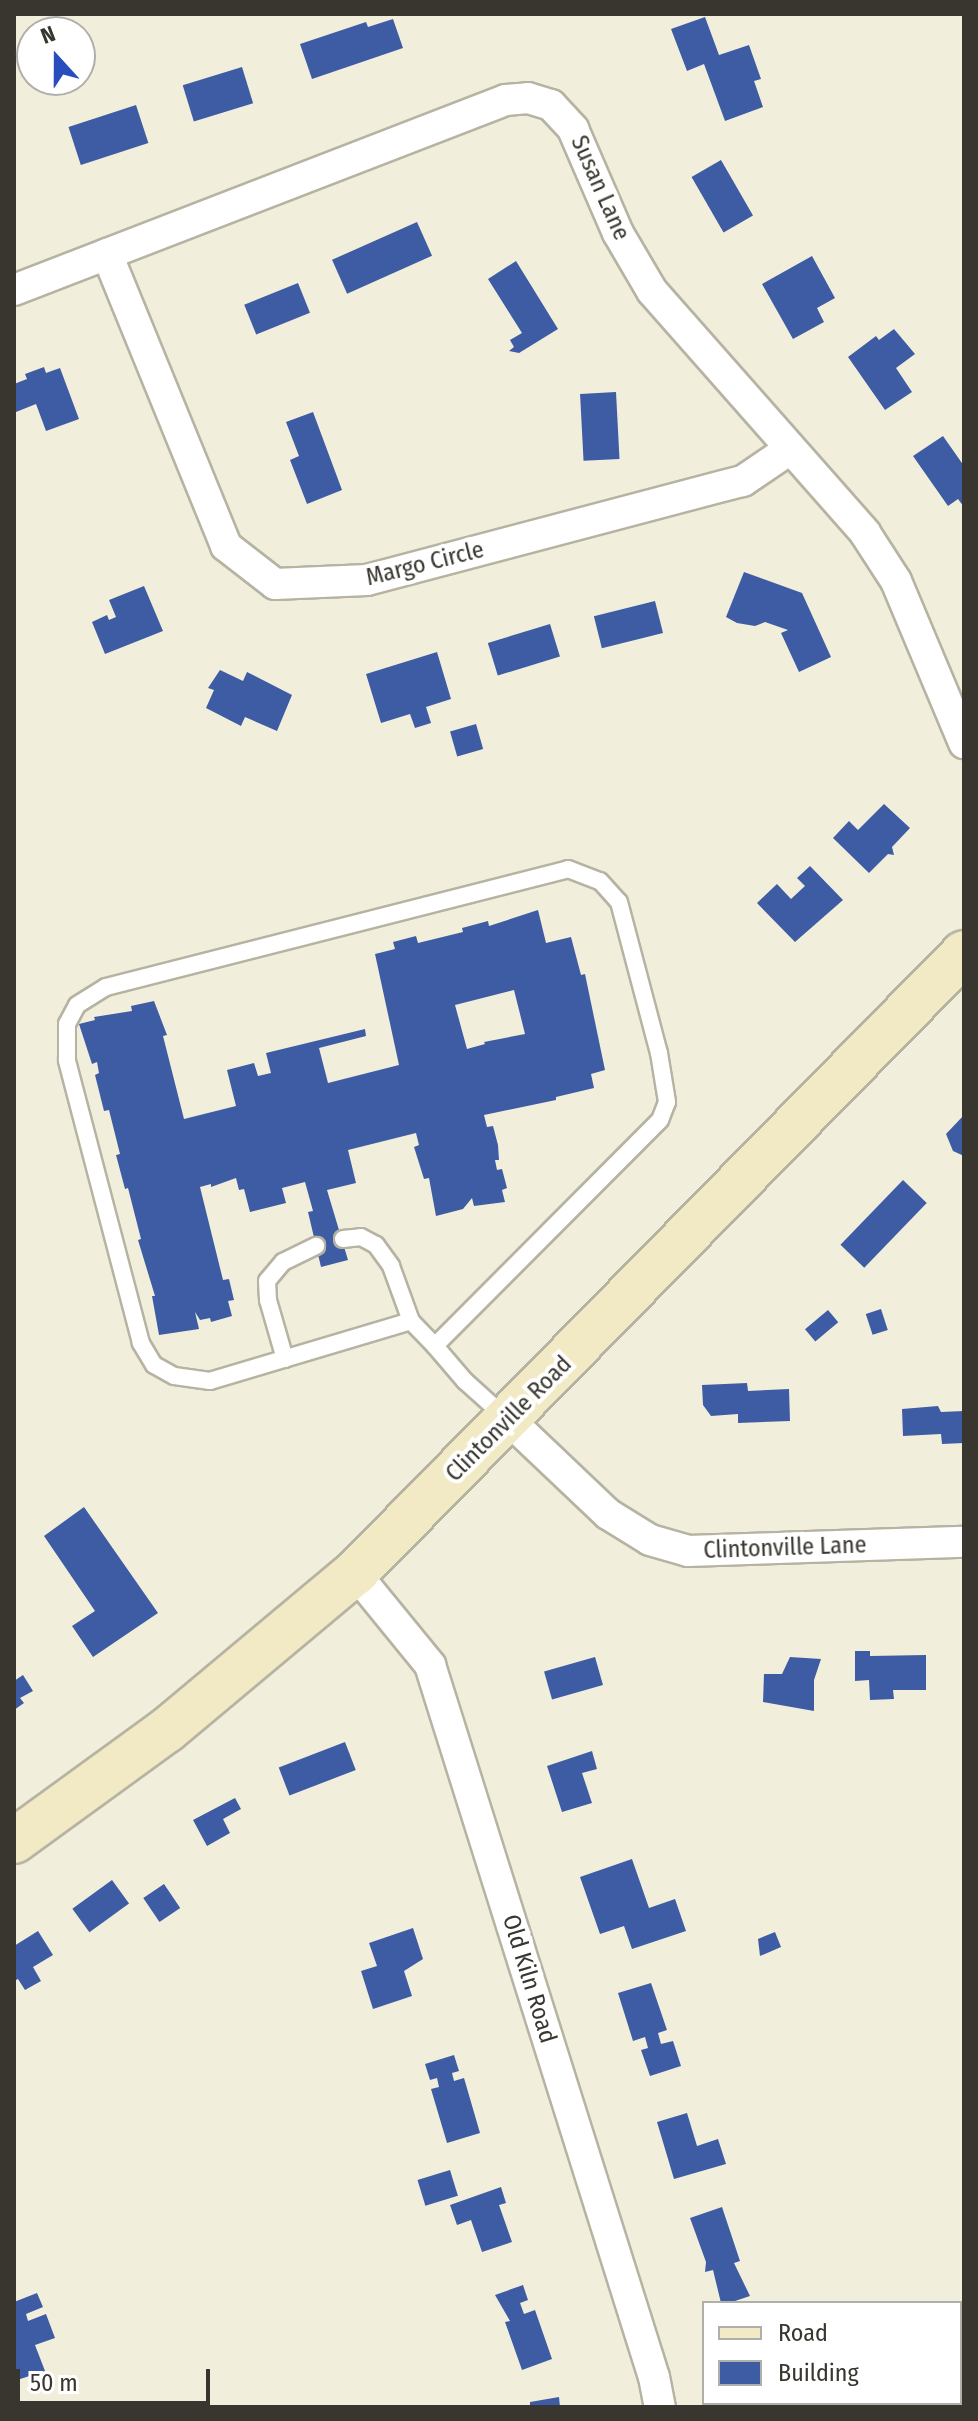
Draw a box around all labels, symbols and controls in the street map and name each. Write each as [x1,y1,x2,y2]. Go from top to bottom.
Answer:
north arrow [16,16,96,96]
text: N [37,20,59,50]
street label: Susan Lane [564,131,636,245]
street label: Margo Circle [363,535,487,593]
street label: Clintonville Road [440,1350,578,1488]
street label: Clintonville Lane [703,1531,867,1565]
street label: Old Kiln Road [496,1911,562,2047]
legend [702,2301,962,2405]
text: Road [778,2319,828,2347]
scale bar [20,2353,214,2403]
text: Building [778,2359,859,2387]
text: 50 m [30,2369,78,2397]

